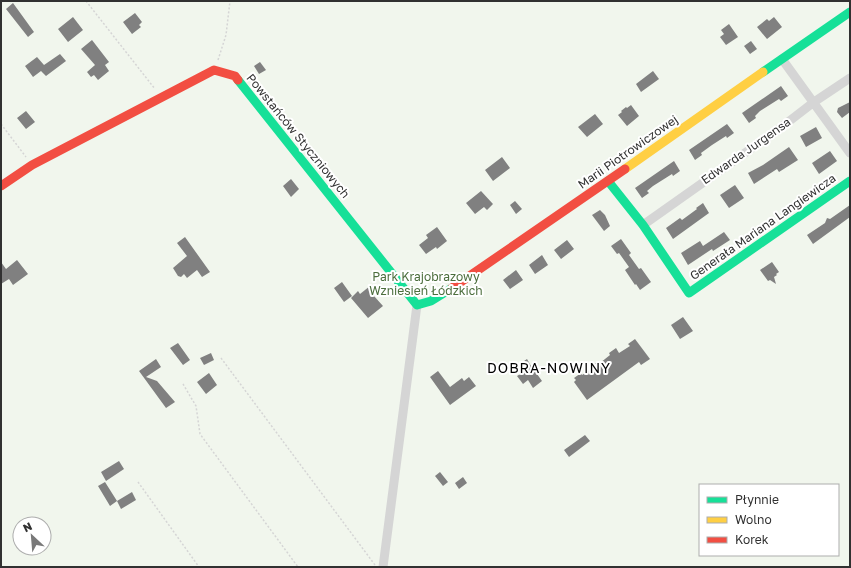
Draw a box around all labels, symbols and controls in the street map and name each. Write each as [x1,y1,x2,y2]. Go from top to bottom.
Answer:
street label: Powstańców Styczniowych [244,70,353,201]
street label: Marii Piotrowiczowej [575,111,681,192]
street label: Edwarda Jurgensa [698,114,793,187]
street label: Generała Mariana Langiewicza [687,170,839,283]
park label: Park Krajobrazowy Wzniesień Łódzkich [369,269,483,298]
district label: DOBRA-NOWINY [487,359,611,376]
legend [699,484,839,556]
text: Płynnie [735,492,779,507]
text: Wolno [735,512,772,527]
north arrow [12,516,52,556]
text: N [21,519,34,534]
text: Korek [735,532,769,547]

